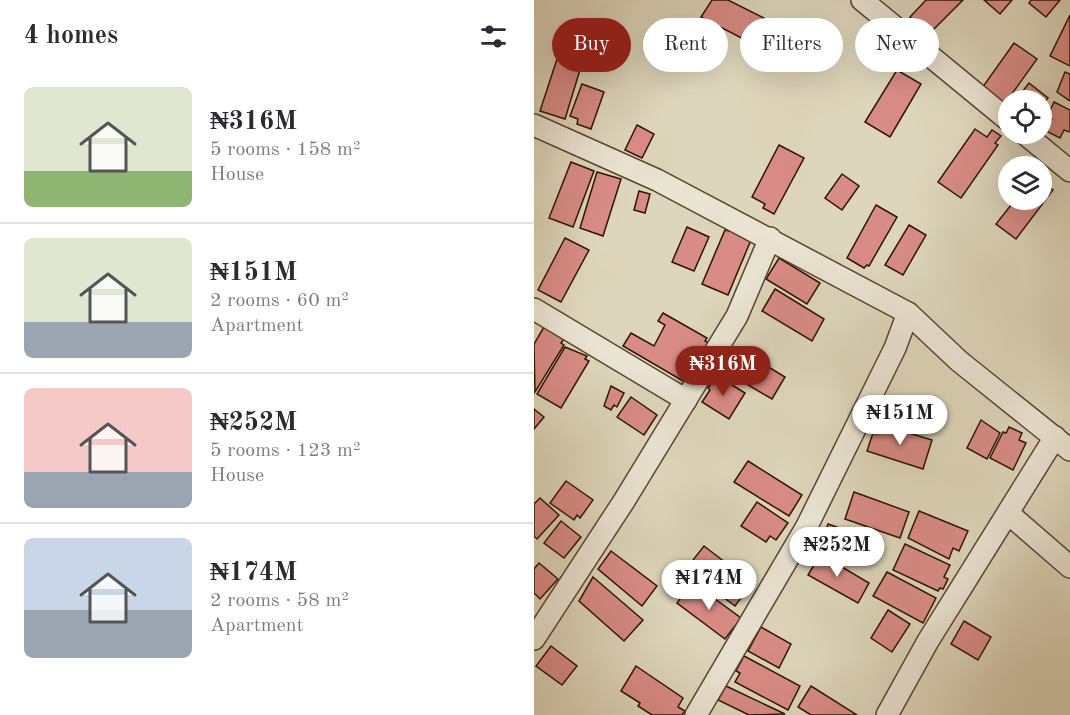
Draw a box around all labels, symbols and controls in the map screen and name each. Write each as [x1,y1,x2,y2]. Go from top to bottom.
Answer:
chip: Buy [552,18,631,72]
chip: Rent [643,18,728,72]
chip: Filters [740,18,843,72]
chip: New [855,18,939,72]
icon: filters [477,20,510,53]
text: 4 homes [24,23,118,49]
map controls [998,90,1052,210]
button: locate [998,90,1052,144]
text: ₦316M [210,109,297,135]
icon: home [72,111,144,183]
text: 5 rooms · 158 m² [210,140,360,160]
button: layers [998,156,1052,210]
text: House [210,165,264,185]
text: ₦151M [210,260,297,286]
icon: home [72,262,144,334]
text: 2 rooms · 60 m² [210,291,349,311]
text: Apartment [210,316,304,336]
pin: ₦316M [681,346,765,397]
text: ₦316M [689,355,757,375]
pin: ₦151M [858,395,942,446]
text: ₦151M [866,404,934,424]
text: ₦252M [210,410,297,436]
icon: home [72,412,144,484]
text: 5 rooms · 123 m² [210,441,360,461]
text: House [210,466,264,486]
pin: ₦252M [795,527,879,578]
text: ₦252M [803,536,871,556]
text: ₦174M [210,560,297,586]
pin: ₦174M [667,560,751,611]
icon: home [72,562,144,634]
text: ₦174M [675,569,743,589]
text: 2 rooms · 58 m² [210,591,349,611]
text: Apartment [210,616,304,636]

